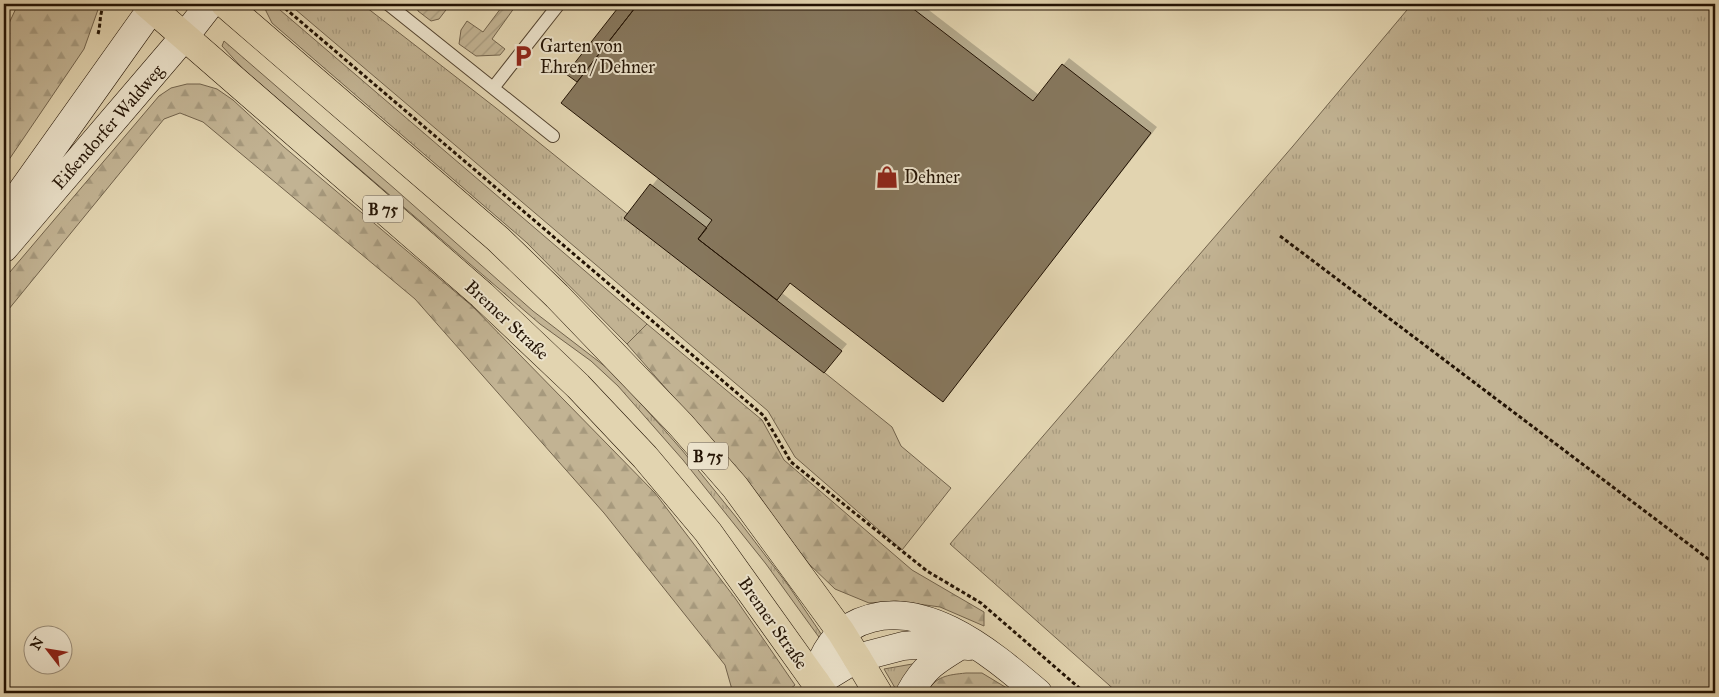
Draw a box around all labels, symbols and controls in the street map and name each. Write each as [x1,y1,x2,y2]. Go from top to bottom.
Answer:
place label: Garten von Ehren / Dehner [540,35,655,78]
parking icon: Garten von Ehren / Dehner [510,43,536,69]
street label: Eißendorfer Waldweg [48,60,169,195]
shop icon: Dehner [874,164,900,190]
place label: Dehner [904,166,960,188]
road number: B 75 [363,195,403,222]
street label: Bremer Straße [460,275,554,365]
road number: B 75 [688,442,728,470]
street label: Bremer Straße [733,573,813,673]
north arrow [22,624,72,674]
text: N [27,634,48,653]

